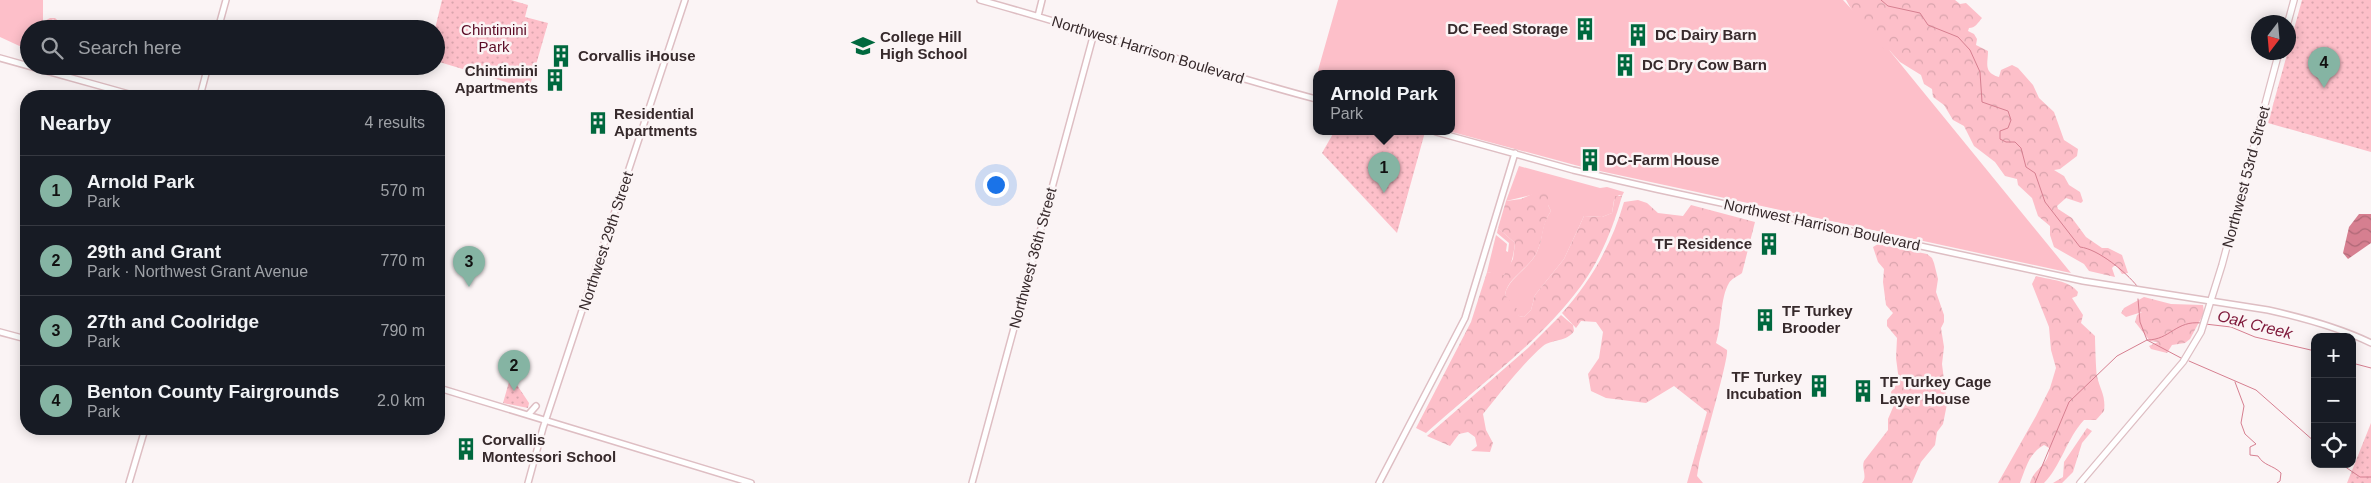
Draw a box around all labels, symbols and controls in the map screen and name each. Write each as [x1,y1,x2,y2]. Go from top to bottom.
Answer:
street label: Northwest Harrison Boulevard [1050,12,1246,87]
north arrow [2251,15,2296,60]
building icon: DC Feed Storage [1572,16,1598,42]
search box [20,20,445,75]
place label: DC Feed Storage [1447,20,1568,37]
park label: Chintimini Park [461,21,527,55]
building icon: DC Dairy Barn [1625,22,1651,48]
place label: DC Dairy Barn [1655,26,1757,43]
place label: College Hill High School [880,28,968,62]
school or university icon: College Hill High School [850,33,876,59]
icon: search [38,34,66,62]
text: Search here [78,37,182,58]
building icon: Corvallis iHouse [548,43,574,69]
place label: Corvallis iHouse [578,47,696,64]
pin: 4 [2308,47,2340,88]
building icon: DC Dry Cow Barn [1612,52,1638,78]
place label: DC Dry Cow Barn [1642,56,1767,73]
place label: Chintimini Apartments [455,62,538,96]
building icon: Chintimini Apartments [542,67,568,93]
popup [1313,70,1455,135]
text: Arnold Park [1330,83,1438,104]
street label: Northwest 53rd Street [2218,103,2273,250]
place label: Residential Apartments [614,105,697,139]
text: Park [1330,105,1363,122]
building icon: Residential Apartments [585,110,611,136]
text: Nearby [40,111,111,134]
text: 4 results [365,114,425,131]
building icon: DC-Farm House [1577,147,1603,173]
place label: DC-Farm House [1606,151,1719,168]
pin: 1 [1368,152,1400,193]
street label: Northwest 29th Street [575,168,636,312]
text: Arnold Park [87,171,195,192]
your location [983,172,1009,198]
text: 1 [52,182,60,199]
text: 570 m [381,182,425,199]
street label: Northwest 36th Street [1006,185,1060,330]
text: Park [87,193,120,210]
street label: Northwest Harrison Boulevard [1722,195,1922,254]
building icon: TF Residence [1756,231,1782,257]
place label: TF Residence [1654,235,1752,252]
text: 29th and Grant [87,241,221,262]
pin: 3 [453,246,485,287]
text: 2 [52,252,60,269]
text: 770 m [381,252,425,269]
text: Park · Northwest Grant Avenue [87,263,308,280]
place label: TF Turkey Brooder [1782,302,1853,336]
building icon: TF Turkey Brooder [1752,307,1778,333]
water label: Oak Creek [2216,307,2295,342]
text: 27th and Coolridge [87,311,259,332]
text: 3 [52,322,60,339]
text: 790 m [381,322,425,339]
text: Park [87,333,120,350]
map controls [2311,333,2356,468]
button: + [2311,333,2356,378]
pin: 2 [498,350,530,391]
place label: TF Turkey Incubation [1726,368,1803,402]
building icon: TF Turkey Incubation [1806,373,1832,399]
place label: TF Turkey Cage Layer House [1880,373,1991,407]
building icon: TF Turkey Cage Layer House [1850,378,1876,404]
button: − [2311,378,2356,423]
text: Benton County Fairgrounds [87,381,339,402]
text: 4 [52,392,60,409]
text: 2.0 km [377,392,425,409]
text: Park [87,403,120,420]
button: locate [2311,423,2356,468]
place label: Corvallis Montessori School [482,431,616,465]
building icon: Corvallis Montessori School [453,436,479,462]

